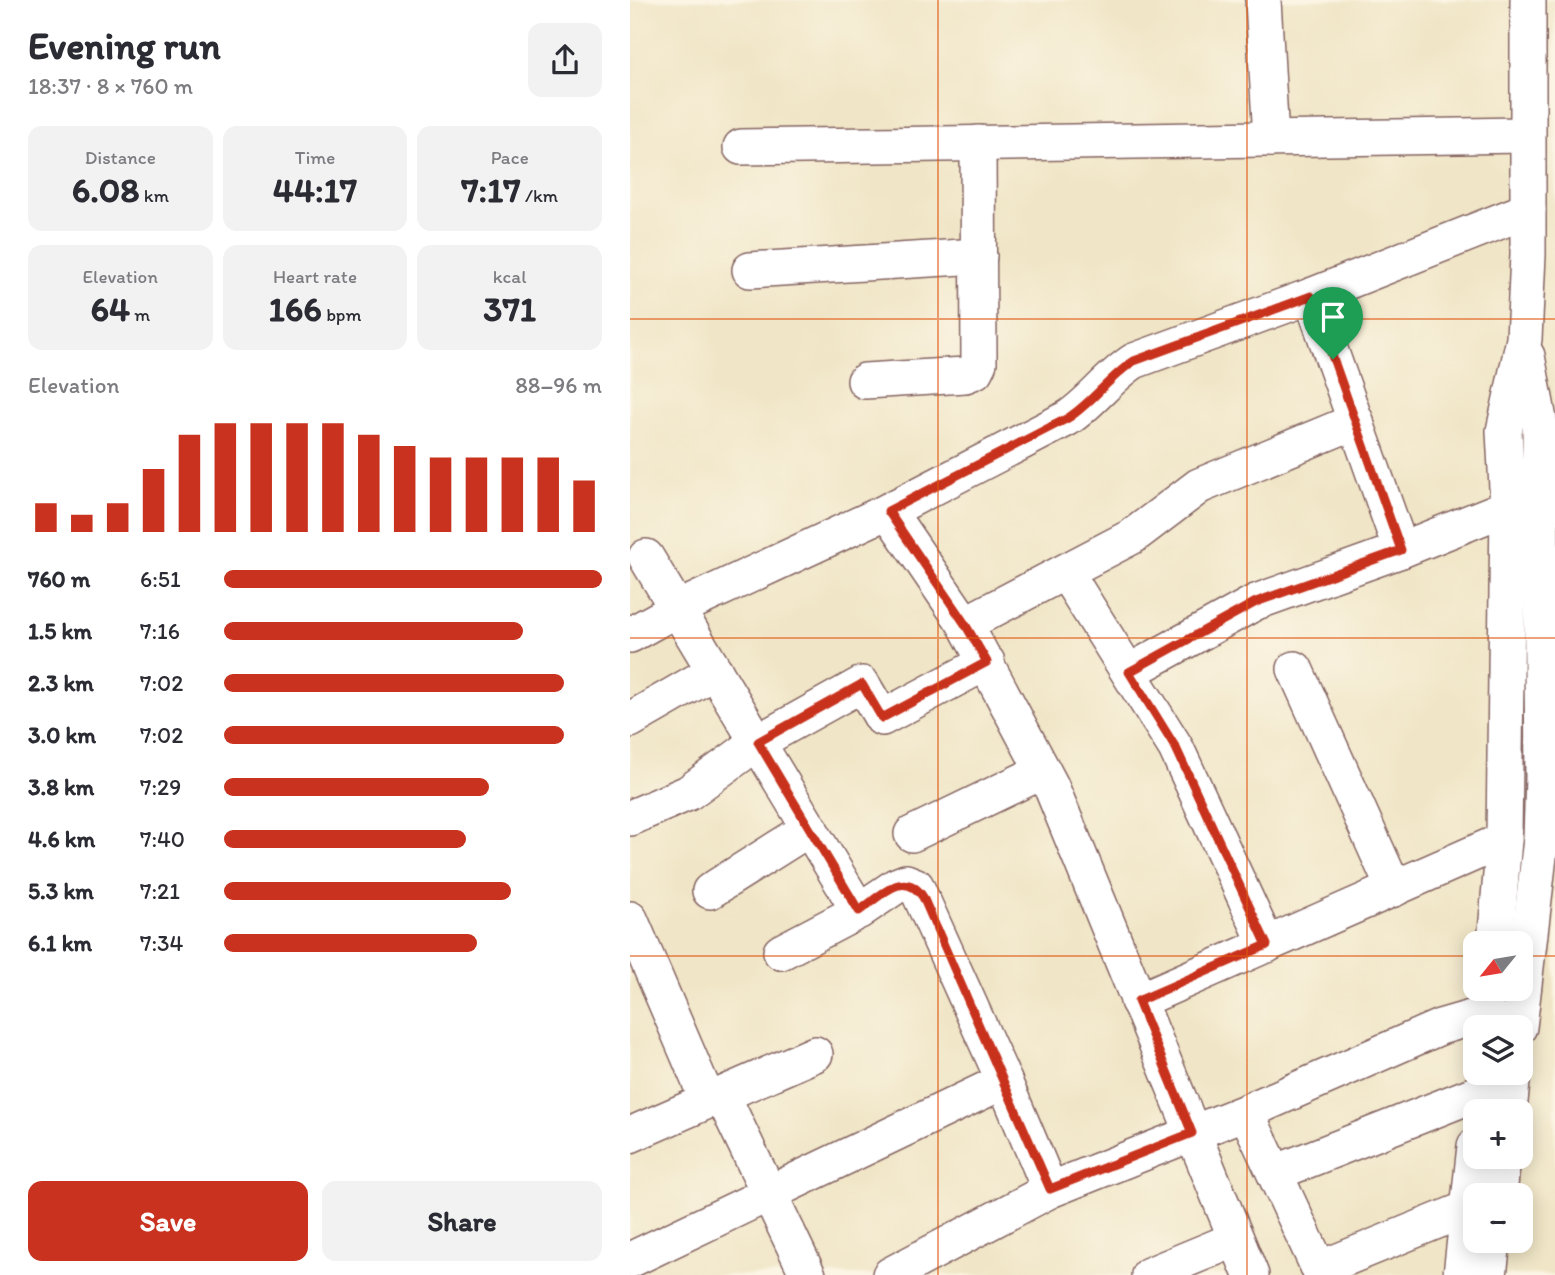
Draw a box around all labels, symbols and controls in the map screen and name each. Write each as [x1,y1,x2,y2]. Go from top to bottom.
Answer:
text: Evening run [28,23,221,69]
button: share [528,23,602,97]
text: 18:37 · 8 × 760 m [28,72,193,100]
text: Distance [85,146,156,169]
text: Time [295,146,335,169]
text: Pace [491,146,529,169]
text: 6.08 [72,169,140,211]
text: 44:17 [273,169,357,211]
text: 7:17 [461,169,521,211]
text: km [140,184,169,207]
text: /km [521,184,558,207]
text: Elevation [83,265,158,288]
text: Heart rate [273,265,357,288]
text: kcal [493,265,527,288]
pin [1303,287,1363,359]
text: 64 [90,288,130,330]
text: 166 [269,288,322,330]
text: 371 [483,288,536,330]
icon: arrive [1314,298,1352,336]
text: m [130,303,150,326]
text: bpm [322,303,361,326]
text: Elevation [28,371,119,399]
text: 88–96 m [515,371,602,399]
text: 760 m [28,565,90,593]
text: 6:51 [140,565,181,593]
text: 1.5 km [28,617,92,645]
text: 7:16 [140,617,180,645]
text: 2.3 km [28,669,94,697]
text: 7:02 [140,669,183,697]
text: 3.0 km [28,721,96,749]
text: 7:02 [140,721,183,749]
text: 3.8 km [28,773,94,801]
text: 7:29 [140,773,181,801]
text: 4.6 km [28,825,95,853]
text: 7:40 [140,825,185,853]
text: 5.3 km [28,877,94,905]
text: 7:21 [140,877,180,905]
text: 6.1 km [28,929,92,957]
text: 7:34 [140,929,183,957]
north arrow [1463,931,1533,1001]
map controls [1463,931,1533,1253]
button: layers [1463,1015,1533,1085]
button: + [1463,1099,1533,1169]
button: Save [28,1181,308,1261]
button: Share [322,1181,602,1261]
button: − [1463,1183,1533,1253]

